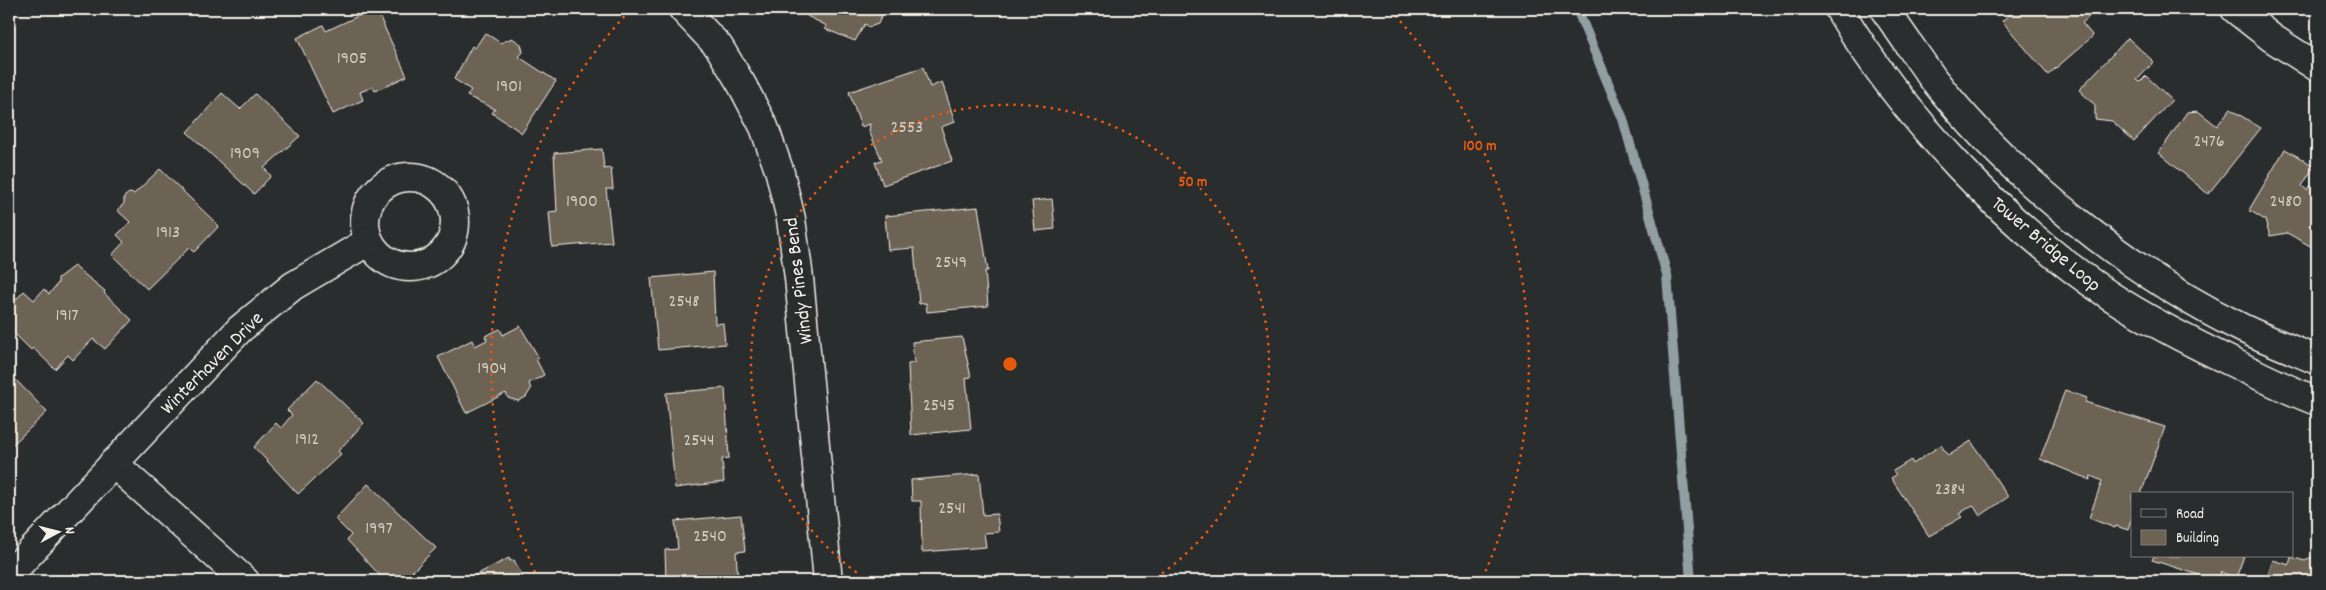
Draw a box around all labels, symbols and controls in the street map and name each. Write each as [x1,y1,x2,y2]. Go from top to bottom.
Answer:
house number: 1905 [337,47,367,72]
house number: 1901 [496,75,522,100]
house number: 2553 [891,116,923,141]
house number: 2476 [2193,130,2225,155]
text: 100 m [1463,136,1497,158]
house number: 1909 [230,142,260,167]
text: 50 m [1179,172,1207,194]
house number: 1900 [566,190,598,215]
house number: 2480 [2270,190,2302,215]
street label: Tower Bridge Loop [1984,191,2106,300]
street label: Windy Pines Bend [778,216,822,345]
house number: 1913 [156,221,180,246]
house number: 2549 [935,251,967,276]
house number: 2548 [669,290,699,315]
house number: 1917 [55,304,79,329]
street label: Winterhaven Drive [155,306,271,422]
centre of rings [1001,355,1019,373]
house number: 1904 [477,357,507,382]
house number: 2545 [923,394,955,419]
house number: 1912 [295,428,319,453]
house number: 2544 [683,429,715,454]
house number: 2384 [1935,478,1965,503]
legend [2131,492,2294,558]
house number: 2541 [938,497,966,522]
text: Road [2176,504,2204,526]
north arrow [32,508,82,558]
house number: 1997 [365,517,393,542]
house number: 2540 [693,525,727,550]
text: N [59,526,79,535]
text: Building [2176,528,2219,550]

